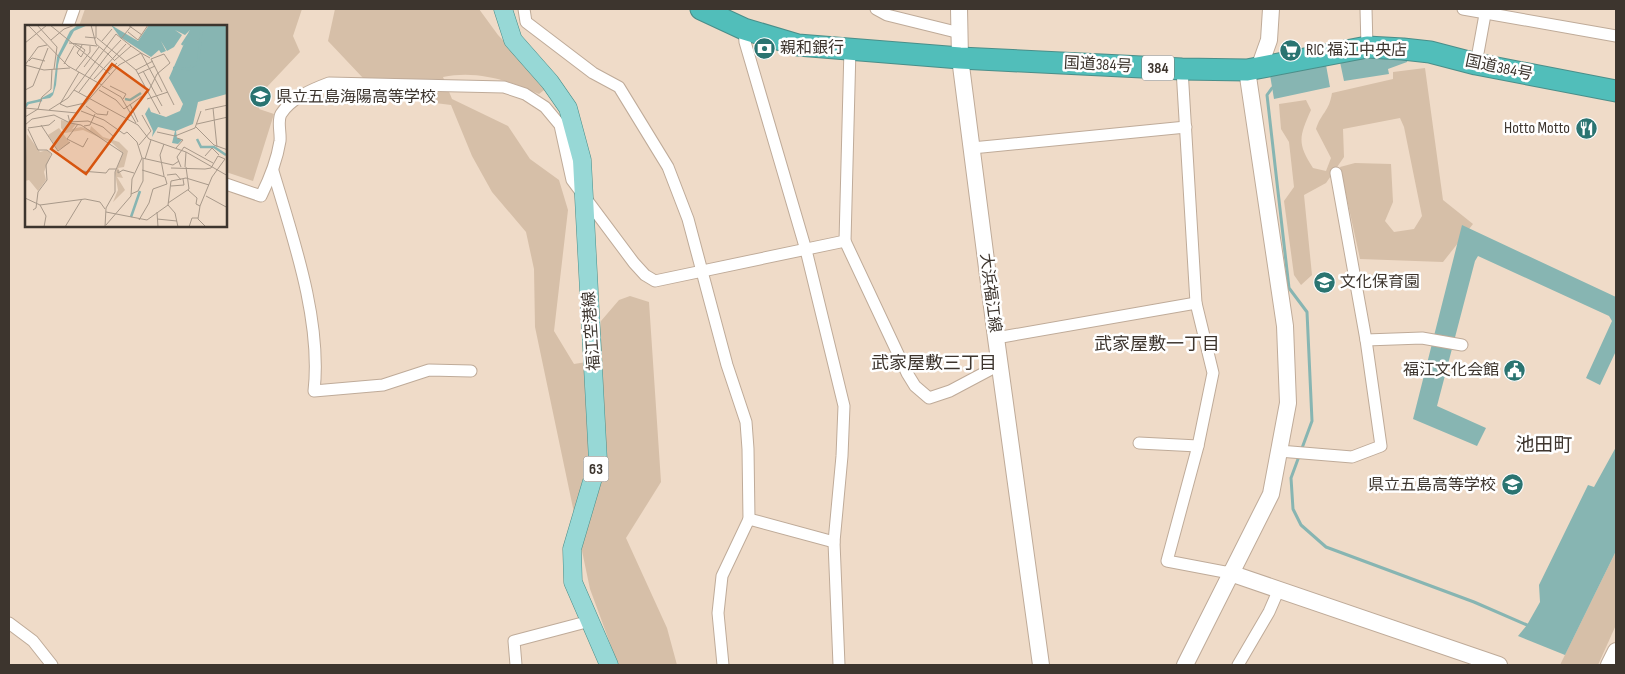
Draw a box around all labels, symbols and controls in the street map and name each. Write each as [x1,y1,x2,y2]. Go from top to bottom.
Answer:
inset map [25,25,228,228]
bank icon: 親和銀行 [752,36,776,60]
supermarket icon: RIC 福江中央店 [1278,38,1302,62]
place label: 親和銀行 [780,39,844,58]
place label: RIC 福江中央店 [1306,41,1407,60]
street label: 国道384号 [1463,52,1535,84]
street label: 国道384号 [1063,54,1133,76]
road number: 384 [1142,56,1174,80]
school or university icon: 県立五島海陽高等学校 [248,85,272,109]
place label: 県立五島海陽高等学校 [276,88,436,107]
restaurant icon: Hotto Motto [1574,116,1598,140]
place label: Hotto Motto [1504,119,1570,138]
street label: 大浜福江線 [976,252,1004,334]
school or university icon: 文化保育園 [1312,270,1336,294]
place label: 文化保育園 [1340,273,1420,292]
street label: 福江空港線 [580,290,604,372]
district label: 武家屋敷一丁目 [1094,334,1220,355]
district label: 武家屋敷三丁目 [871,353,997,374]
public building icon: 福江文化会館 [1503,358,1527,382]
place label: 福江文化会館 [1403,361,1499,380]
district label: 池田町 [1515,434,1573,457]
road number: 63 [584,456,608,482]
school or university icon: 県立五島高等学校 [1500,473,1524,497]
place label: 県立五島高等学校 [1368,476,1496,495]

